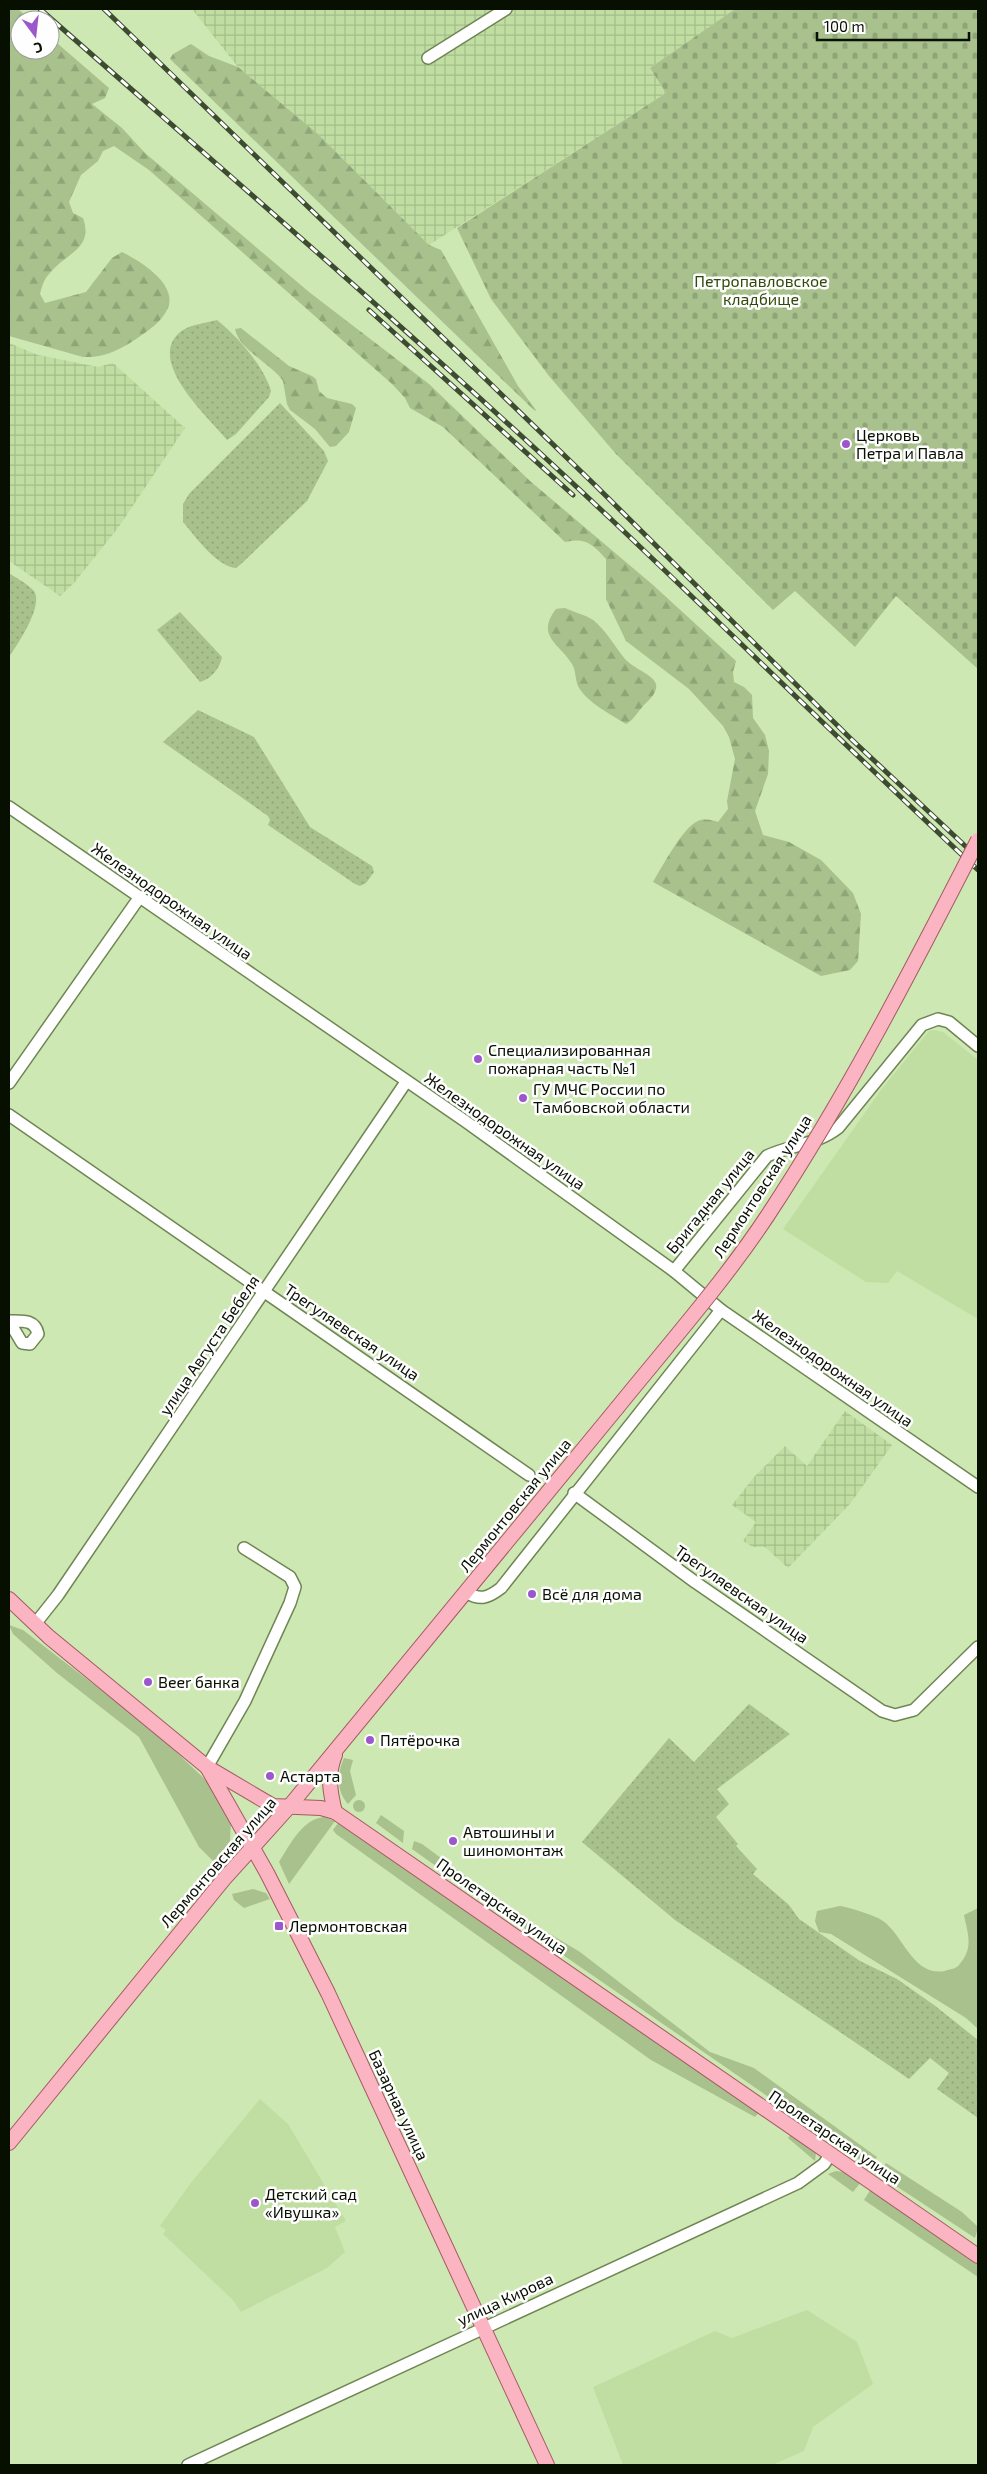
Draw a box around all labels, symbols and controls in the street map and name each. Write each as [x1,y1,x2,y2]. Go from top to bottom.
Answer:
north arrow [10,10,60,60]
scale bar [817,10,970,42]
text: 100 m [824,17,865,35]
text: С [32,39,45,57]
park label: Петропавловское кладбище [694,271,828,308]
place label: Церковь Петра и Павла [856,425,964,462]
marker: Церковь Петра и Павла [840,438,852,450]
street label: Железнодорожная улица [88,838,256,964]
place label: Специализированная пожарная часть №1 [488,1040,651,1077]
marker: Специализированная пожарная часть №1 [472,1053,484,1065]
street label: Железнодорожная улица [421,1068,589,1194]
place label: ГУ МЧС России по Тамбовской области [533,1079,690,1116]
marker: ГУ МЧС России по Тамбовской области [517,1092,529,1104]
street label: Лермонтовская улица [708,1111,816,1261]
street label: Бригадная улица [662,1145,758,1257]
street label: улица Августа Бебеля [155,1271,263,1419]
street label: Трегуляевская улица [281,1279,423,1385]
street label: Железнодорожная улица [749,1305,917,1431]
street label: Лермонтовская улица [455,1434,575,1576]
street label: Трегуляевская улица [671,1540,813,1648]
place label: Всё для дома [542,1584,642,1603]
marker: Всё для дома [526,1588,538,1600]
place label: Beer банка [158,1672,240,1691]
marker: Beer банка [142,1676,154,1688]
place label: Пятёрочка [380,1730,460,1749]
marker: Пятёрочка [364,1734,376,1746]
place label: Астарта [280,1766,340,1785]
marker: Астарта [264,1770,276,1782]
street label: Лермонтовская улица [156,1793,280,1931]
place label: Автошины и шиномонтаж [463,1822,564,1859]
marker: Автошины и шиномонтаж [447,1835,459,1847]
street label: Пролетарская улица [433,1853,571,1959]
place label: Лермонтовская [289,1916,407,1935]
marker: Лермонтовская [273,1920,285,1932]
street label: Базарная улица [365,2047,433,2163]
street label: Пролетарская улица [765,2085,905,2189]
place label: Детский сад «Ивушка» [265,2184,357,2222]
marker: Детский сад «Ивушка» [249,2197,261,2209]
street label: улица Кирова [454,2268,556,2330]

